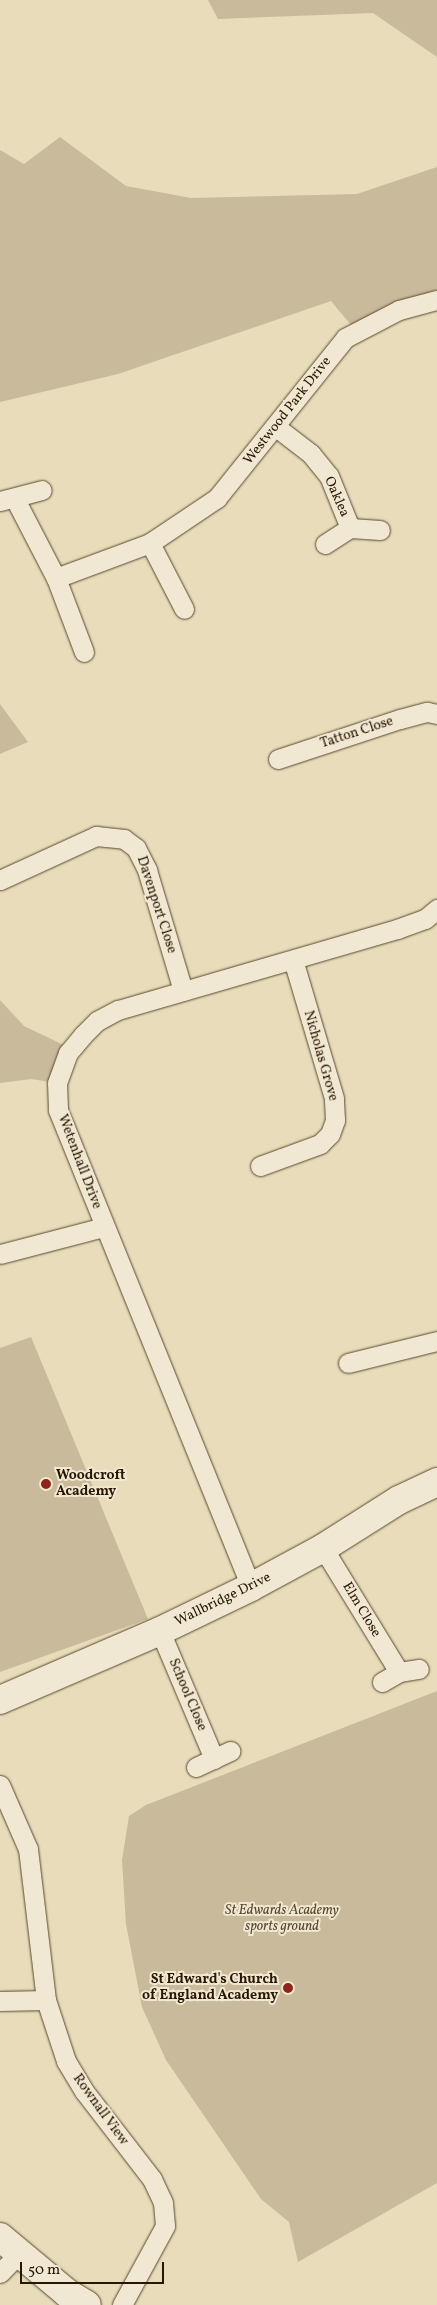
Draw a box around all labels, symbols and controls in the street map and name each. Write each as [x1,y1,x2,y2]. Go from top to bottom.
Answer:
street label: Westwood Park Drive [241,354,335,468]
street label: Oaklea [320,474,352,520]
street label: Tatton Close [318,713,396,753]
street label: Davenport Close [132,854,180,956]
street label: Nicholas Grove [299,1009,341,1103]
street label: Wetenhall Drive [53,1112,105,1212]
place label: Woodcroft Academy [56,1468,125,1500]
marker: Woodcroft Academy [40,1478,52,1490]
street label: Wallbridge Drive [172,1569,274,1631]
street label: Elm Close [338,1579,384,1641]
street label: School Close [164,1656,210,1734]
park label: St Edwards Academy sports ground [225,1903,339,1935]
place label: St Edward's Church of England Academy [143,1972,278,2004]
marker: St Edward's Church of England Academy [282,1982,294,1994]
street label: Rownall View [68,2071,132,2149]
scale bar [22,2252,166,2284]
text: 50 m [28,2260,60,2281]

